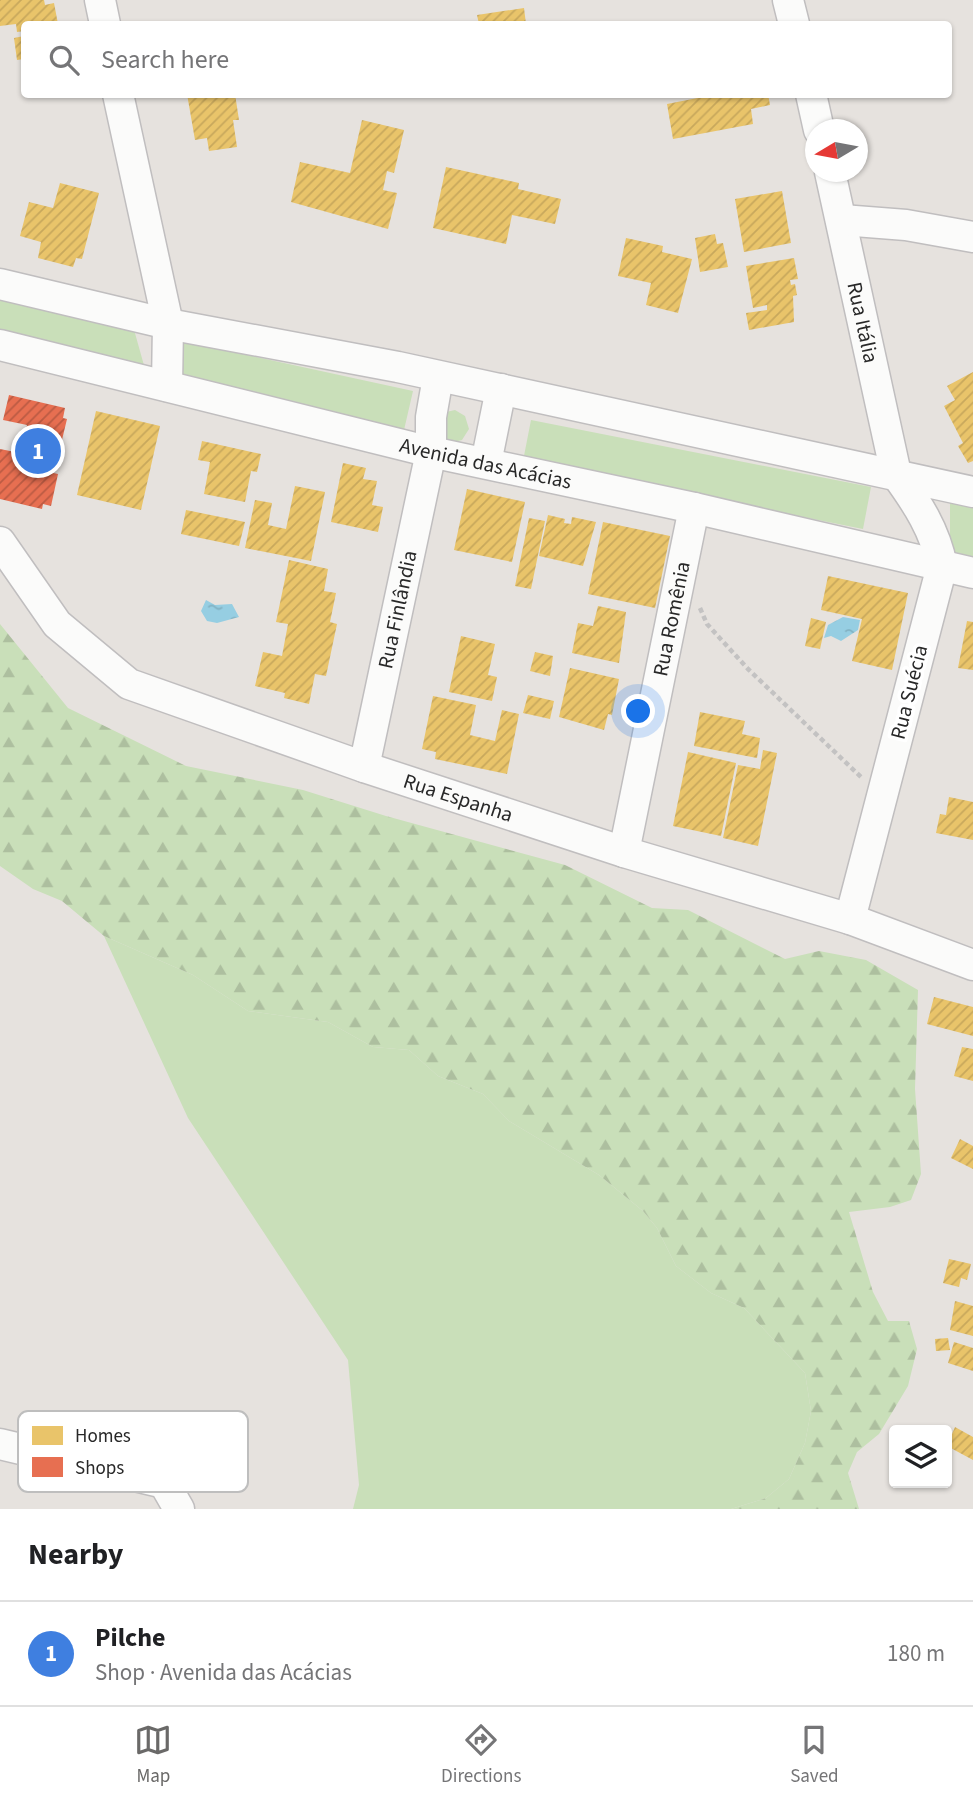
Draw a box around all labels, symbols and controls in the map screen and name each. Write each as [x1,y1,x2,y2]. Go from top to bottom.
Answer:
search box [21,21,952,98]
icon: search [45,41,83,79]
text: Search here [101,41,229,78]
north arrow [805,119,868,182]
street label: Rua Itália [839,279,886,366]
pin: 1 [15,425,61,477]
street label: Avenida das Acácias [397,430,575,497]
street label: Rua Finlândia [370,548,425,671]
street label: Rua Romênia [645,559,698,679]
street label: Rua Suécia [883,642,935,742]
your location [621,694,655,728]
street label: Rua Espanha [400,766,517,830]
legend [18,1411,248,1492]
text: Homes [75,1423,131,1450]
map controls [889,1425,952,1488]
button: layers [889,1425,952,1488]
text: Shops [75,1455,124,1482]
text: Nearby [28,1533,123,1576]
text: Pilche [95,1619,166,1656]
text: 1 [45,1637,57,1670]
text: 180 m [887,1637,945,1670]
text: Shop · Avenida das Acácias [95,1656,352,1689]
tab: Map [134,1721,172,1790]
tab: Directions [441,1721,521,1790]
tab: Saved [790,1721,839,1790]

